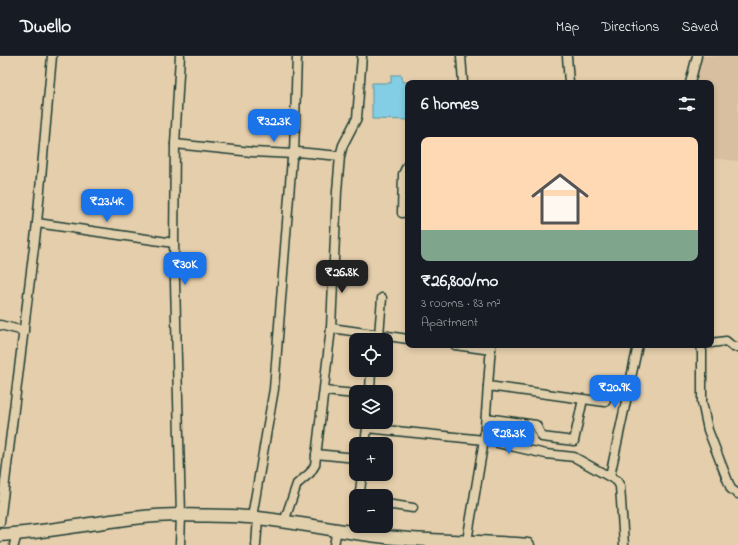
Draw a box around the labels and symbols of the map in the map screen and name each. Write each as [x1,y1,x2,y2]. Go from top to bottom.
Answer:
pin: ₹32.3K [241,109,307,143]
pin: ₹23.4K [74,189,140,223]
pin: ₹30K [161,252,209,286]
pin: ₹26.8K [309,260,375,294]
pin: ₹20.9K [582,375,648,409]
pin: ₹28.3K [476,421,542,455]

